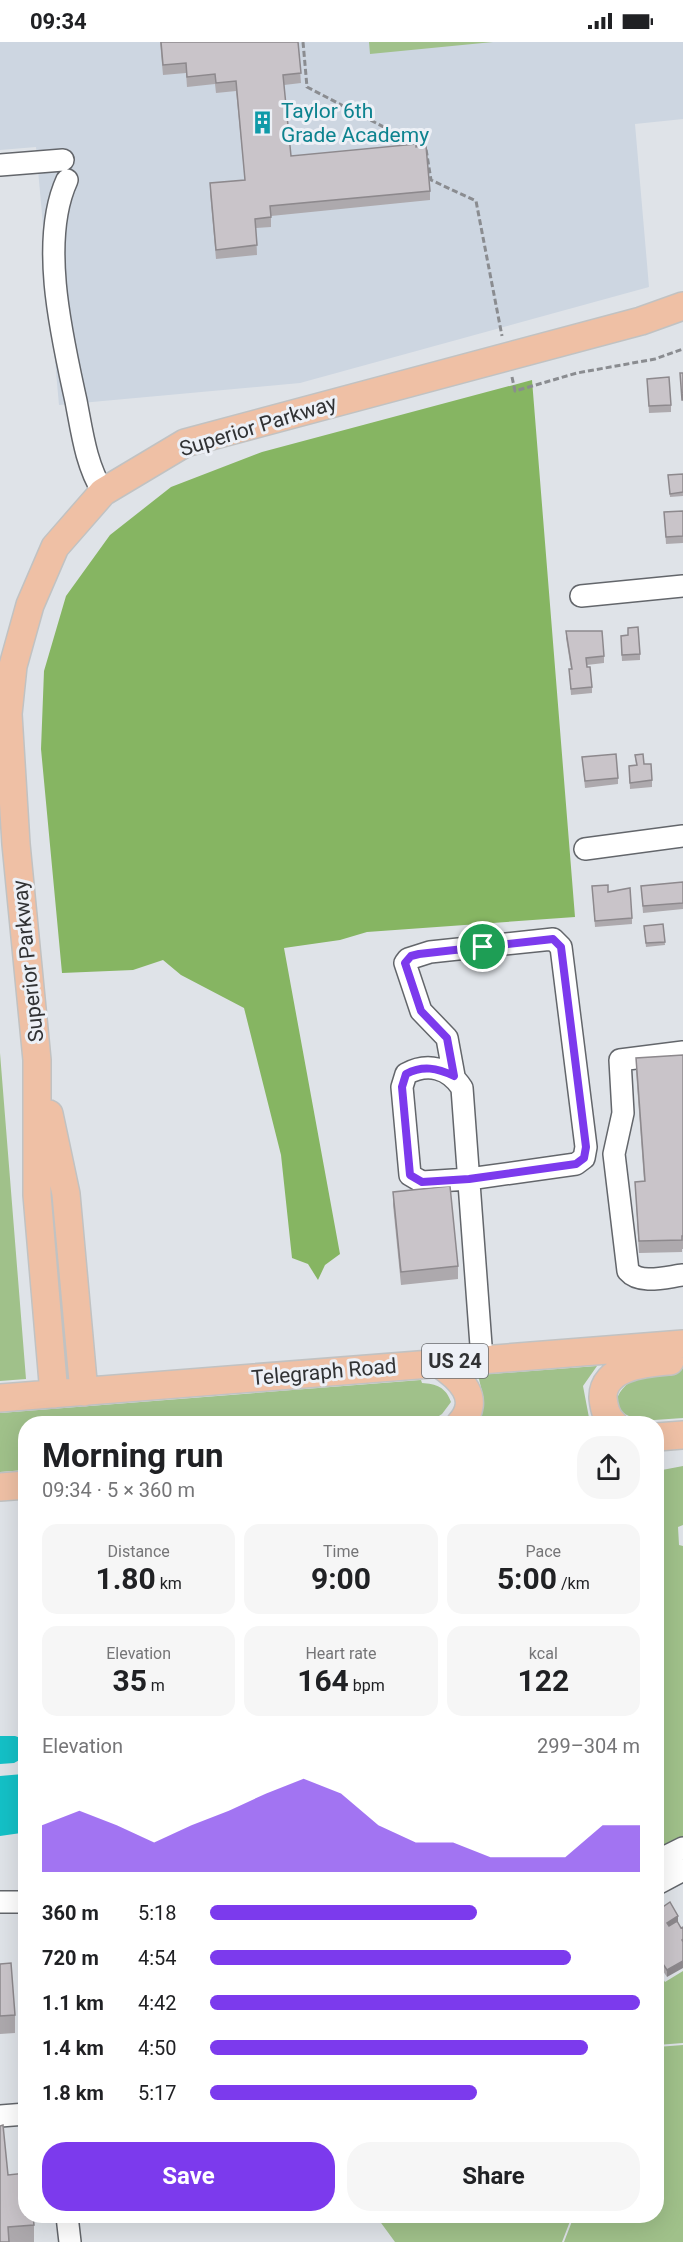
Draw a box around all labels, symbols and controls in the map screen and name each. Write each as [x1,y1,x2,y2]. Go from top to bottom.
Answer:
text: 09:34 [30,9,87,34]
place label: Taylor 6th Grade Academy [281,99,429,147]
building icon: Taylor 6th Grade Academy [250,110,276,136]
street label: Superior Parkway [177,391,339,461]
street label: Superior Parkway [8,879,48,1043]
pin [457,921,508,972]
icon: arrive [466,930,499,963]
road number: US 24 [422,1344,488,1378]
street label: Telegraph Road [250,1354,398,1390]
text: Morning run [42,1436,223,1475]
button: share [577,1436,640,1499]
text: 09:34 · 5 × 360 m [42,1478,195,1502]
text: Distance [108,1542,170,1561]
text: Time [323,1542,359,1561]
text: Pace [526,1542,561,1561]
text: 1.80 [95,1561,156,1596]
text: 9:00 [311,1561,371,1596]
text: 5:00 [497,1561,557,1596]
text: km [156,1574,182,1593]
text: /km [557,1574,590,1593]
text: Elevation [106,1644,171,1663]
text: Heart rate [305,1644,377,1663]
text: kcal [529,1644,558,1663]
text: 35 [112,1663,147,1698]
text: 164 [297,1663,349,1698]
text: 122 [518,1663,569,1698]
text: m [147,1676,165,1695]
text: bpm [349,1676,385,1695]
text: Elevation [42,1734,123,1758]
text: 299–304 m [537,1734,640,1758]
text: 360 m [42,1901,99,1925]
text: 5:18 [138,1901,177,1925]
text: 720 m [42,1946,99,1970]
text: 4:54 [138,1946,177,1970]
text: 1.1 km [42,1991,104,2015]
text: 4:42 [138,1991,177,2015]
text: 1.4 km [42,2036,104,2060]
text: 4:50 [138,2036,177,2060]
text: 1.8 km [42,2081,104,2105]
text: 5:17 [138,2081,177,2105]
button: Save [42,2142,335,2211]
button: Share [347,2142,640,2211]

